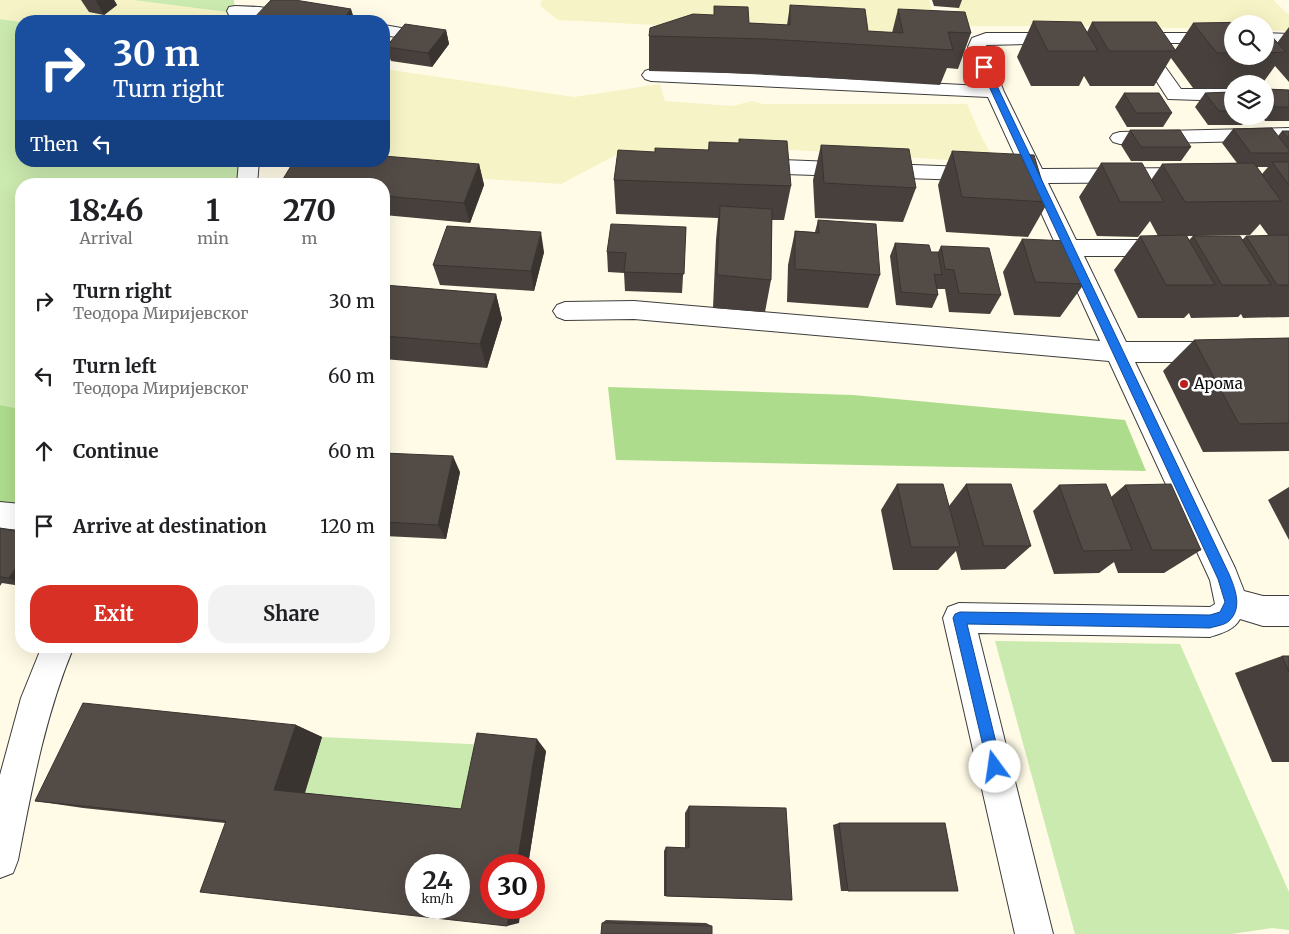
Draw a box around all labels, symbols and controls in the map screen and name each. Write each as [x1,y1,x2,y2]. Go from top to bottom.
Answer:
map controls [1224,15,1274,125]
button: search [1224,15,1274,65]
text: 30 m [113,32,199,76]
icon: right [30,35,95,100]
pin [963,46,1005,88]
icon: arrive [970,53,998,81]
text: Turn right [113,75,224,103]
button: layers [1224,75,1274,125]
icon: left [88,130,116,158]
text: Then [30,132,78,156]
text: 18:46 [69,191,143,229]
text: 1 [206,191,220,229]
text: 270 [283,191,336,229]
text: Arrival [79,228,133,248]
text: min [197,228,229,248]
text: m [301,228,317,248]
text: Turn right [73,279,172,303]
icon: right [30,287,58,315]
text: 30 m [329,289,375,313]
text: Теодора Миријевског [73,303,248,323]
text: Turn left [73,354,157,378]
icon: left [30,362,58,390]
text: 60 m [328,364,375,388]
place label: Арома [1193,374,1243,393]
text: Теодора Миријевског [73,378,248,398]
marker: Арома [1178,378,1190,390]
icon: ahead [30,437,58,465]
text: Continue [73,439,159,463]
text: 60 m [328,439,375,463]
icon: arrive [30,512,58,540]
text: Arrive at destination [73,514,267,538]
text: 120 m [320,514,375,538]
button: Exit [30,585,198,643]
button: Share [208,585,375,643]
position arrow [968,740,1020,792]
speed limit sign: 30 [480,854,545,919]
text: 24 [422,864,453,896]
text: km/h [422,891,453,906]

